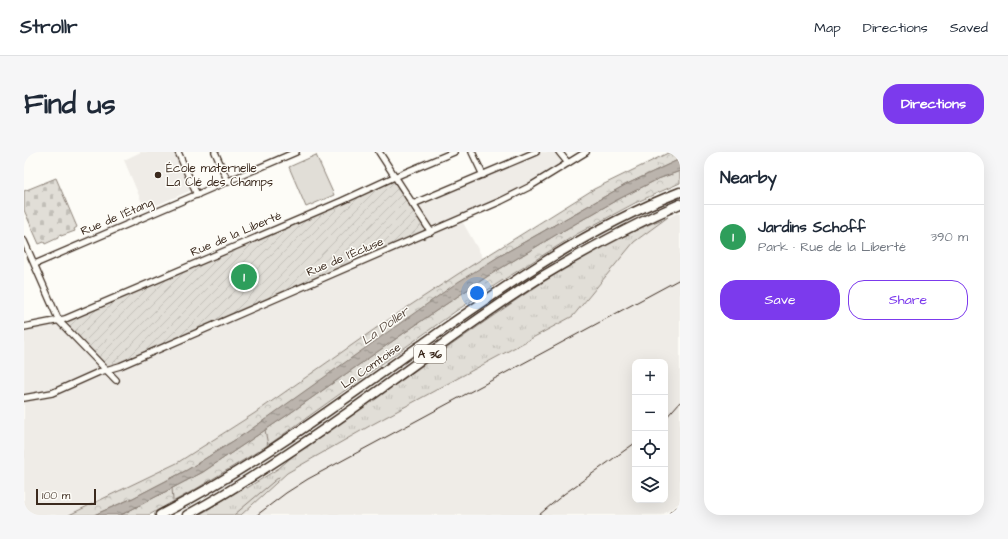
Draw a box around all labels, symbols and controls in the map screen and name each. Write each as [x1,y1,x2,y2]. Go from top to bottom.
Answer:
text: Strollr [20,14,78,41]
text: Map [814,18,841,38]
text: Directions [863,18,928,38]
text: Saved [950,18,988,38]
button: Directions [883,84,984,124]
text: Find us [24,85,115,124]
place label: École maternelle La Clé des Champs [166,160,273,191]
text: Nearby [720,166,777,190]
marker: École maternelle La Clé des Champs [153,170,163,180]
street label: Rue de l'Étang [78,194,156,241]
street label: Rue de la Liberté [188,207,285,261]
text: Jardins Schoff [758,217,866,238]
text: 1 [732,228,734,246]
text: 390 m [930,228,968,246]
street label: Rue de l'Écluse [304,233,387,281]
text: Park · Rue de la Liberté [758,238,906,256]
pin: 1 [231,262,257,292]
button: Save [720,280,840,320]
button: Share [848,280,968,320]
your location [467,283,487,303]
water label: La Doller [358,302,414,349]
street label: La Comtoise [338,339,405,393]
road number: A 36 [414,345,446,363]
map controls [632,359,668,503]
button: + [632,359,668,395]
button: − [632,395,668,431]
button: locate [632,431,668,467]
button: layers [632,467,668,503]
scale bar [36,487,96,506]
text: 100 m [42,488,70,503]

